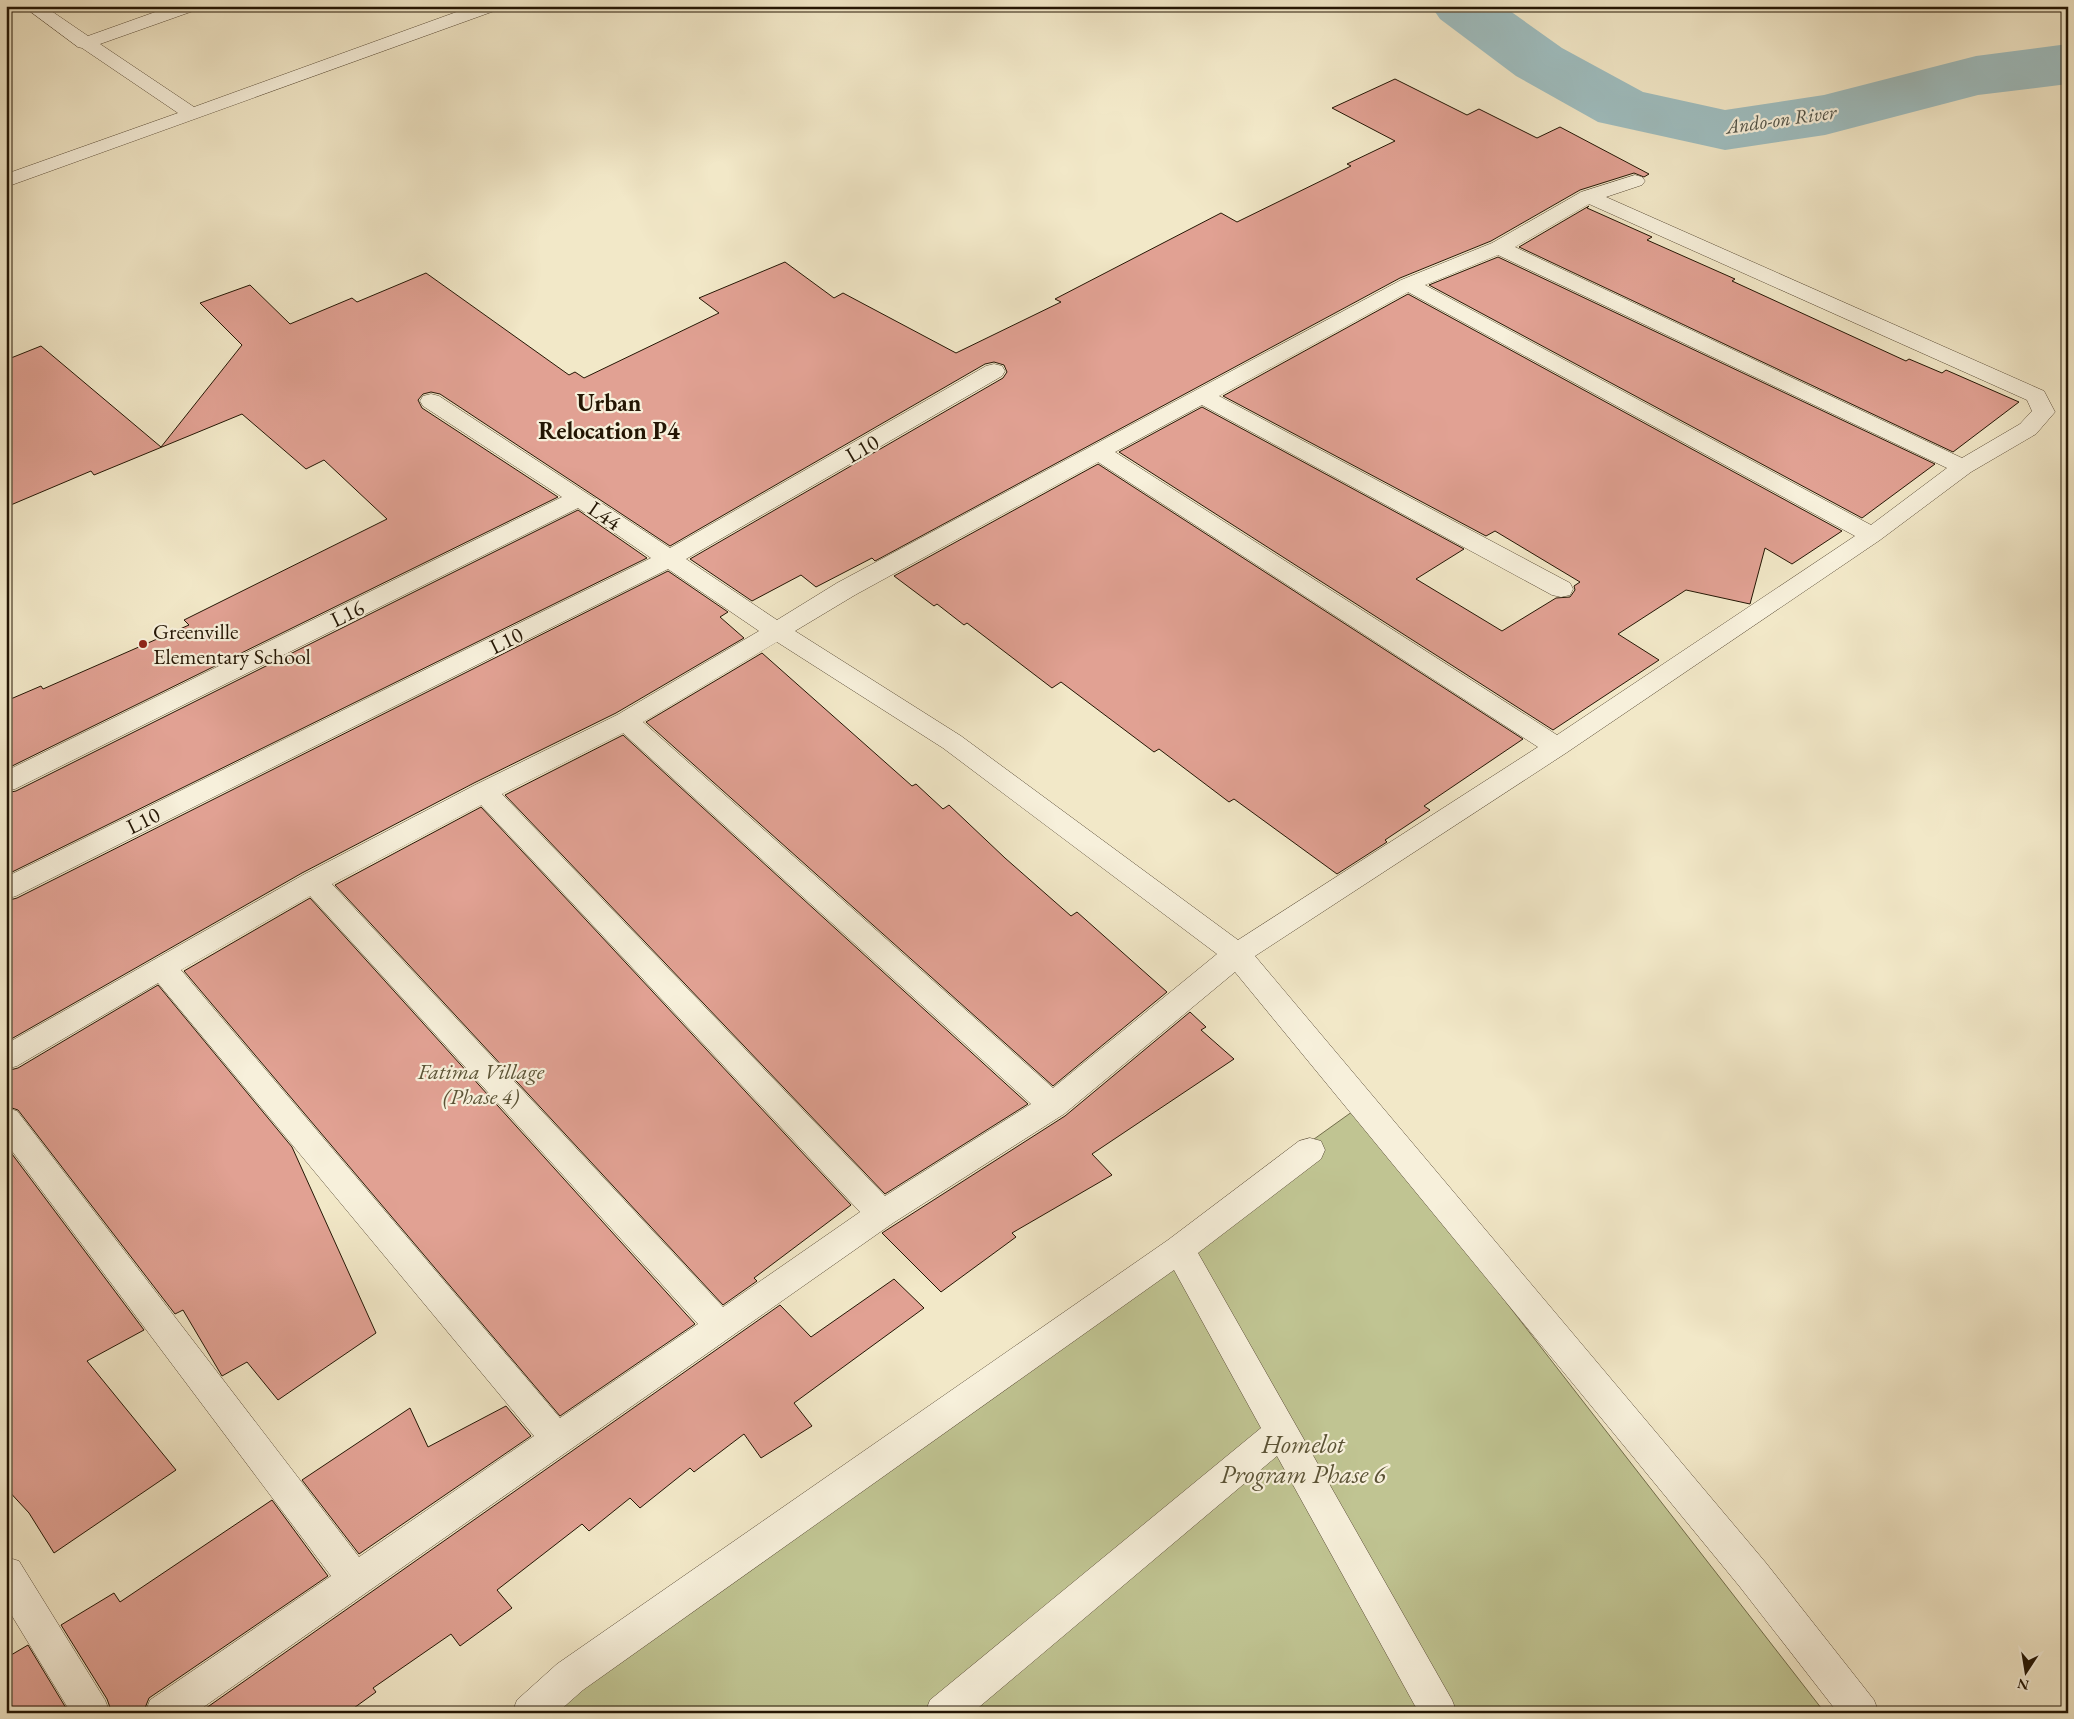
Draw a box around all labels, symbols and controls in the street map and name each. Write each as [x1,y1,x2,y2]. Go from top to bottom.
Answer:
water label: Ando-on River [1722,98,1839,140]
district label: Urban Relocation P4 [538,387,680,446]
street label: L10 [840,427,885,469]
street label: L44 [583,494,627,537]
street label: L16 [326,593,369,634]
place label: Greenville Elementary School [153,617,311,671]
street label: L10 [485,620,528,661]
marker: Greenville Elementary School [137,638,149,650]
street label: L10 [122,800,165,841]
park label: Fatima Village (Phase 4) [417,1057,545,1111]
park label: Homelot Program Phase 6 [1220,1427,1388,1491]
north arrow [2002,1646,2052,1696]
text: N [2015,1675,2031,1695]

